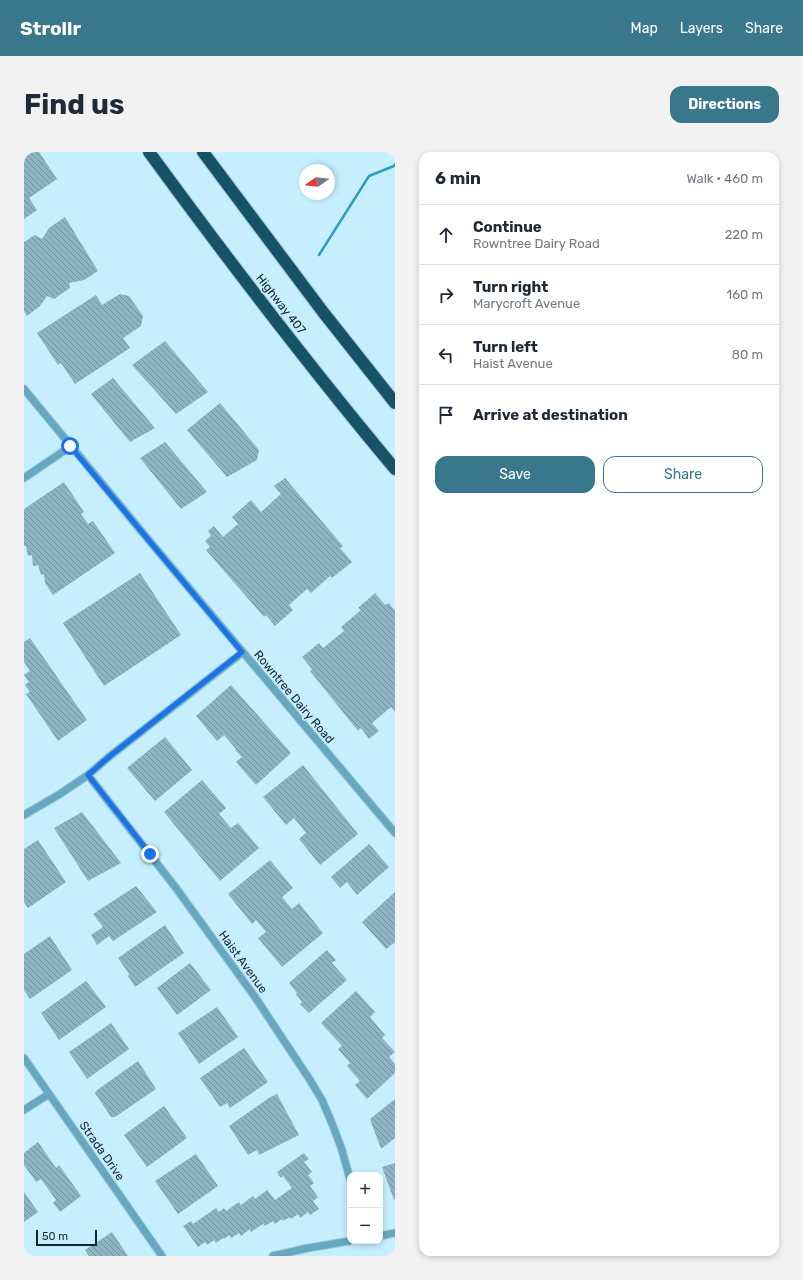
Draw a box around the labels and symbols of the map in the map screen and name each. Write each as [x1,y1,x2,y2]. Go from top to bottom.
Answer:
north arrow [299,164,335,200]
street label: Highway 407 [253,271,309,337]
route start [61,437,79,455]
street label: Rowntree Dairy Road [251,648,337,746]
route end [141,845,159,863]
street label: Haist Avenue [216,928,270,996]
street label: Strada Drive [77,1119,128,1183]
scale bar [36,1228,97,1247]

